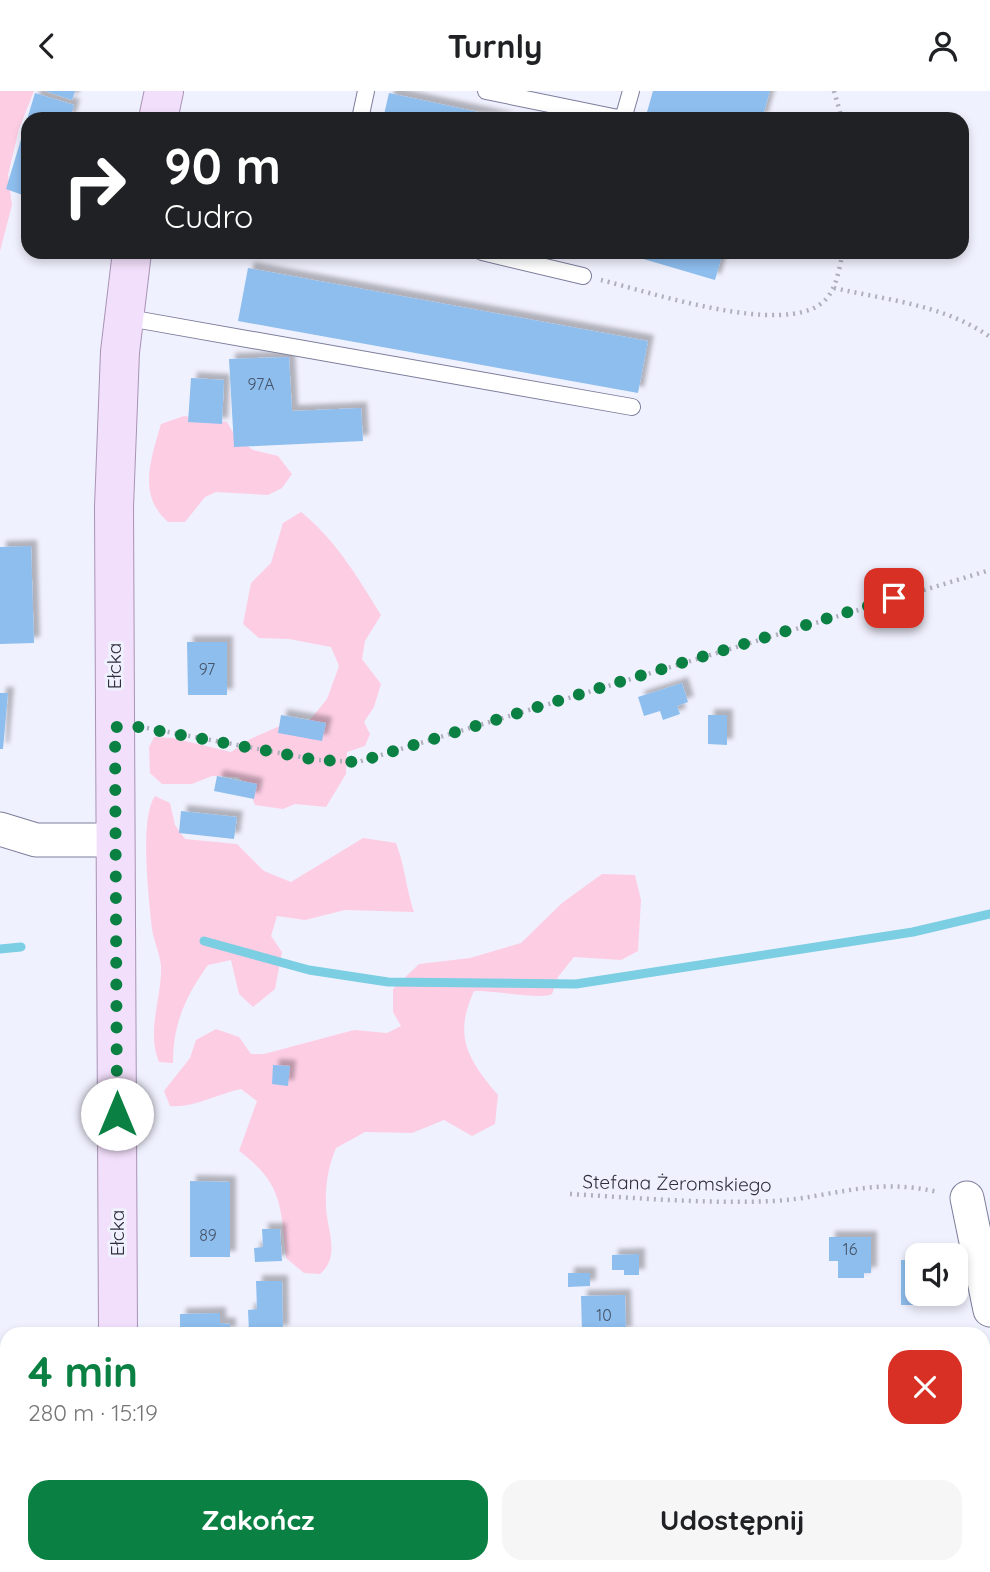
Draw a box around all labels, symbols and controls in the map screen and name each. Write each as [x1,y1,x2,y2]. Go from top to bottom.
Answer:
text: Turnly [448,26,542,66]
icon: back [28,27,66,65]
icon: person [924,27,962,65]
text: 90 m [164,135,281,196]
icon: right [49,140,140,231]
text: Cudro [164,196,253,236]
house number: 97A [247,374,275,394]
pin [864,568,924,628]
icon: arrive [875,579,913,617]
street label: Ełcka [102,643,126,689]
house number: 97 [199,659,215,679]
position arrow [80,1077,154,1151]
street label: Stefana Żeromskiego [582,1169,772,1197]
street label: Ełcka [105,1210,129,1256]
house number: 89 [199,1225,217,1245]
house number: 16 [843,1239,858,1259]
map controls [905,1243,968,1306]
button: sound [905,1243,968,1306]
house number: 10 [596,1305,612,1325]
text: 4 min [28,1345,138,1398]
button: close [888,1350,962,1424]
text: 280 m · 15:19 [28,1398,158,1427]
button: Zakończ [28,1480,488,1560]
button: Udostępnij [502,1480,962,1560]

